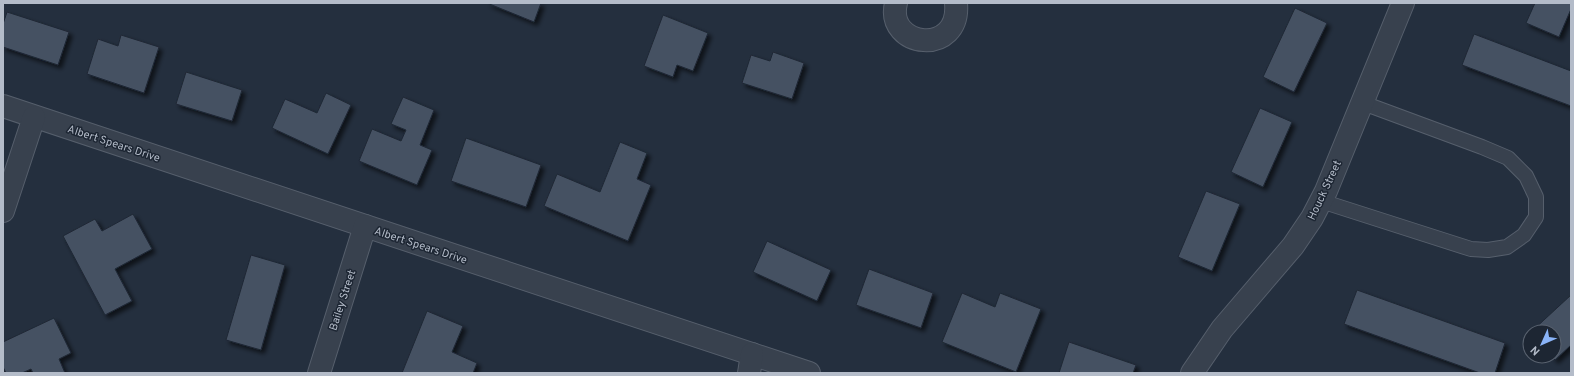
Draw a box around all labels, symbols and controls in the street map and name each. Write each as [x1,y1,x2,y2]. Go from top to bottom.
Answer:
street label: Albert Spears Drive [66,122,162,166]
street label: Houck Street [1305,158,1345,222]
street label: Albert Spears Drive [373,224,469,268]
street label: Bailey Street [327,268,359,333]
north arrow [1522,324,1562,364]
text: N [1528,343,1543,358]

